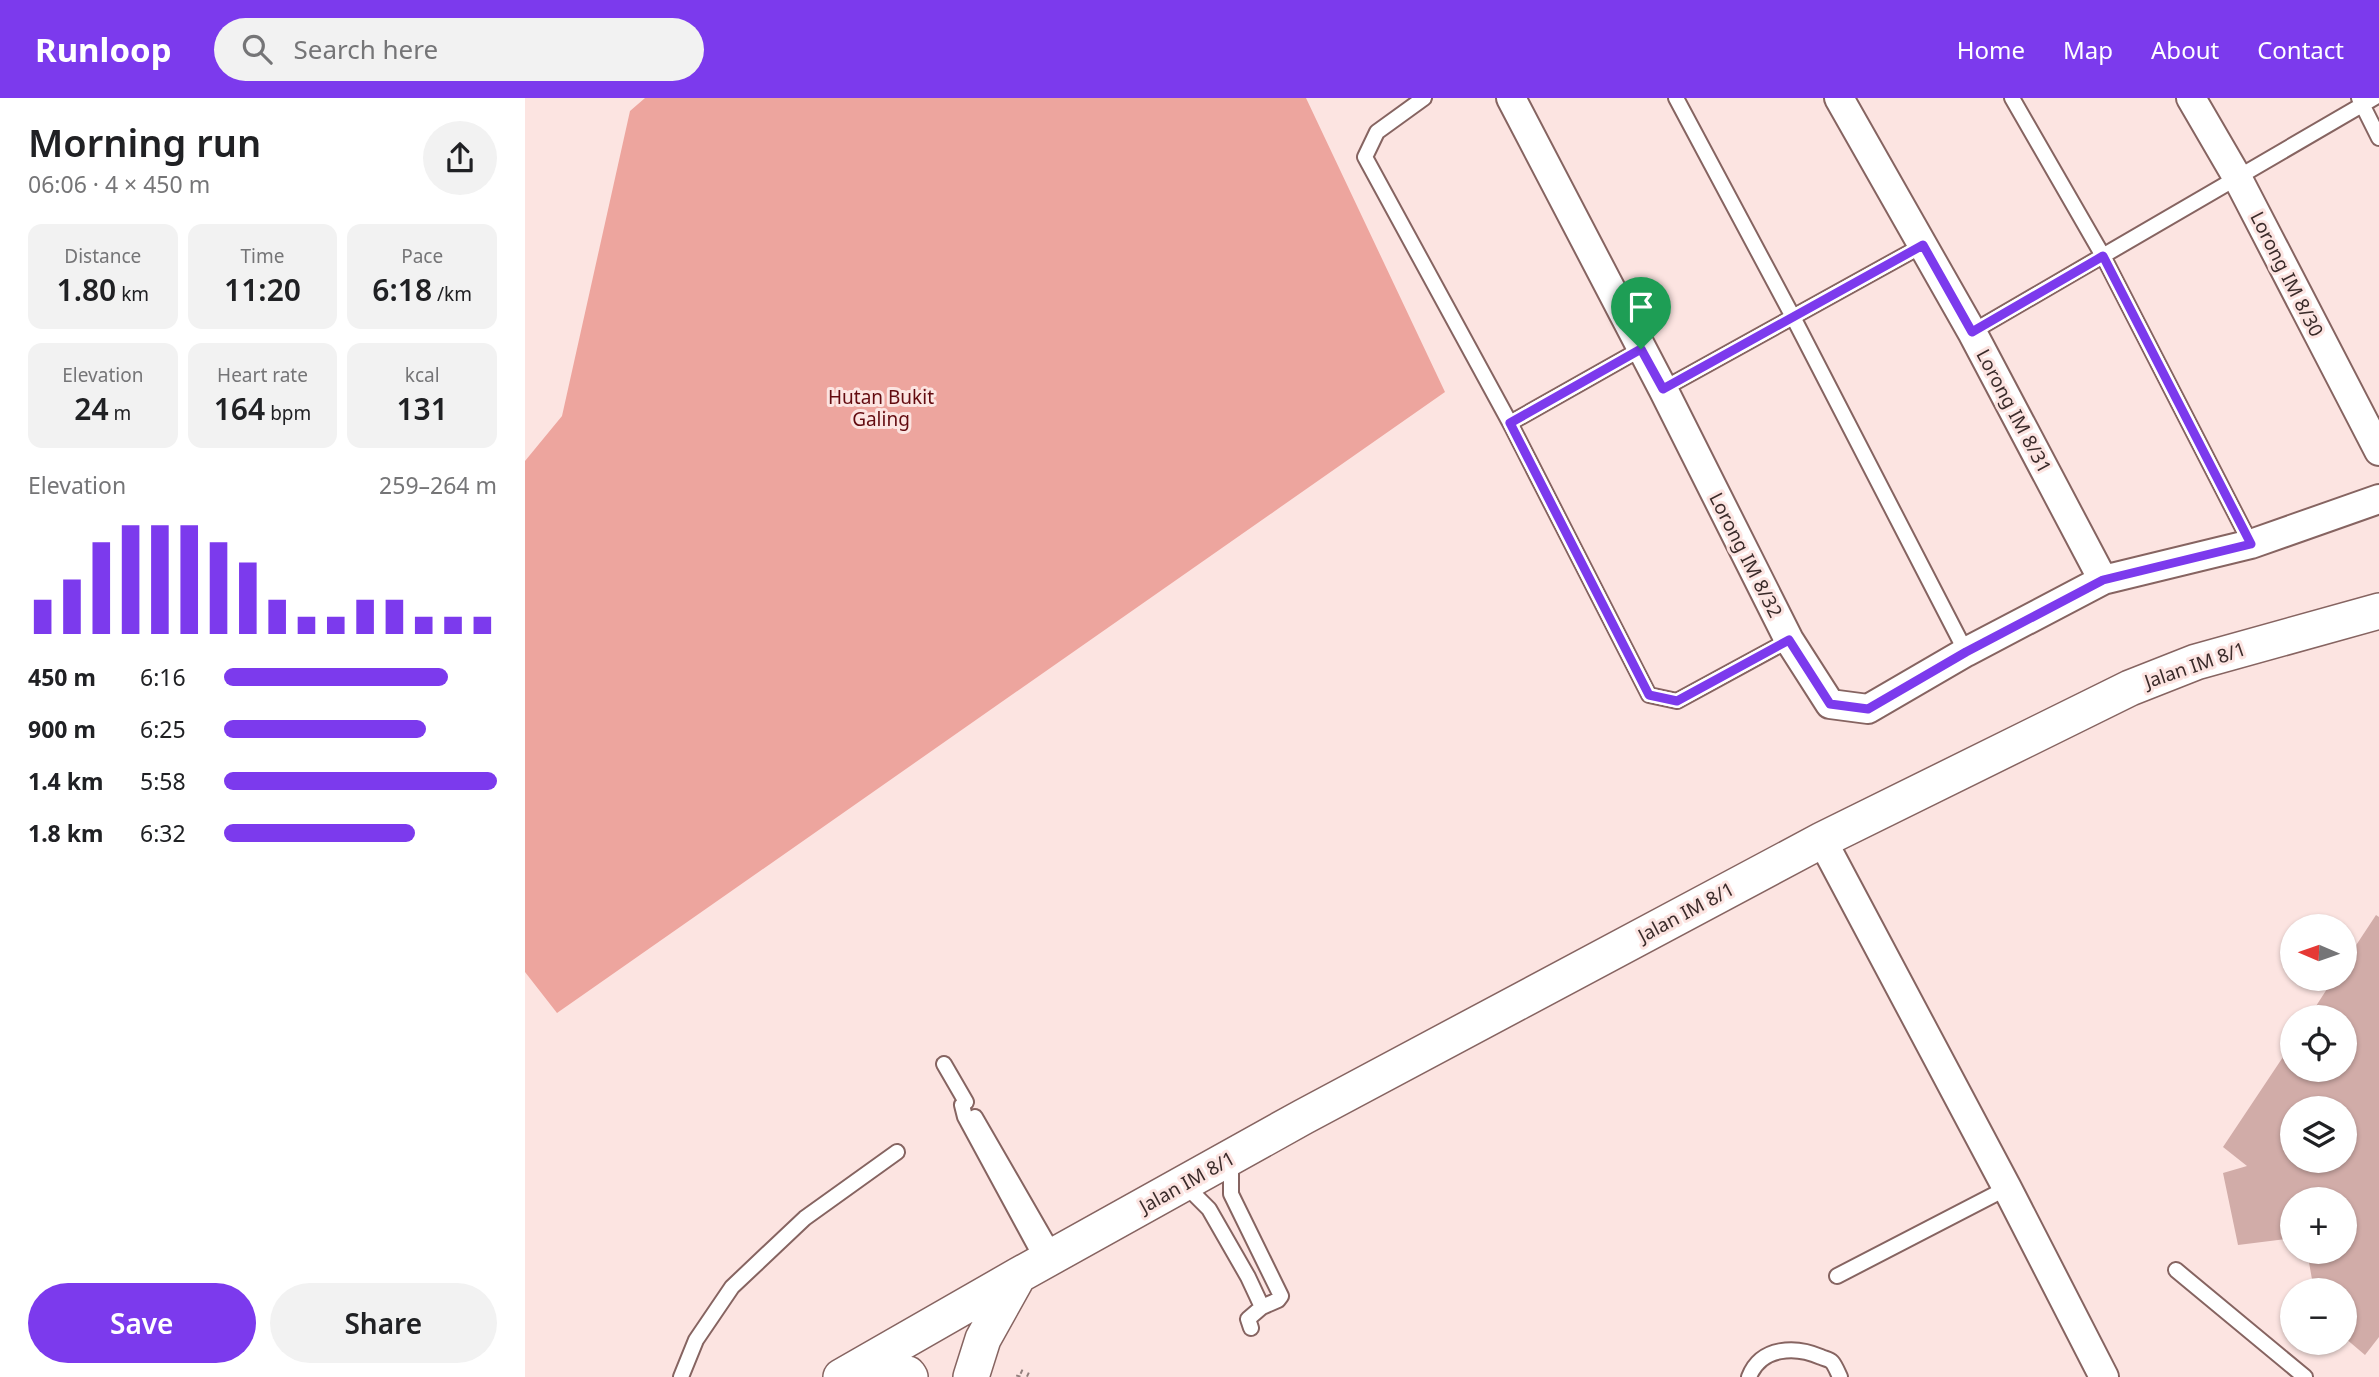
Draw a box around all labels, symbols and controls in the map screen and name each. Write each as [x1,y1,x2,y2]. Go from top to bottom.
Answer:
search box [214,18,704,81]
text: Runloop [35,27,172,72]
icon: search [238,30,276,68]
text: Search here [294,31,438,67]
text: Home [1957,33,2025,66]
text: Map [2063,33,2113,66]
text: About [2151,33,2219,66]
text: Contact [2257,33,2344,66]
text: Morning run [28,116,261,168]
button: share [423,121,497,195]
text: 06:06 · 4 × 450 m [28,168,210,200]
street label: Lorong IM 8/30 [2244,207,2330,341]
text: Distance [64,243,141,269]
text: Time [241,243,284,269]
text: Pace [401,243,443,269]
text: 1.80 [57,269,116,310]
text: 11:20 [224,269,301,310]
text: 6:18 [372,269,432,310]
pin [1611,277,1671,349]
text: km [116,281,149,307]
text: /km [432,281,472,307]
icon: arrive [1622,288,1660,326]
street label: Lorong IM 8/31 [1970,344,2058,478]
text: Elevation [62,362,143,388]
text: Heart rate [217,362,308,388]
text: kcal [405,362,440,388]
park label: Hutan Bukit Galing [828,384,934,432]
text: 24 [74,388,109,429]
text: 164 [214,388,265,429]
text: 131 [396,388,448,429]
text: m [109,400,131,426]
text: bpm [265,400,311,426]
text: Elevation [28,469,126,501]
text: 259–264 m [379,469,497,501]
street label: Lorong IM 8/32 [1703,488,1789,622]
street label: Jalan IM 8/1 [2139,636,2249,695]
text: 450 m [28,661,96,693]
text: 6:16 [140,661,186,693]
text: 900 m [28,713,96,745]
text: 6:25 [140,713,186,745]
text: 1.4 km [28,765,103,797]
text: 5:58 [140,765,186,797]
text: 1.8 km [28,817,103,849]
text: 6:32 [140,817,186,849]
street label: Jalan IM 8/1 [1632,876,1739,949]
north arrow [2280,914,2357,990]
map controls [2280,914,2357,1355]
button: locate [2280,1005,2357,1082]
button: layers [2280,1096,2357,1173]
street label: Jalan IM 8/1 [1133,1145,1239,1220]
button: + [2280,1187,2357,1264]
button: − [2280,1278,2357,1355]
button: Save [28,1283,256,1363]
button: Share [270,1283,497,1363]

